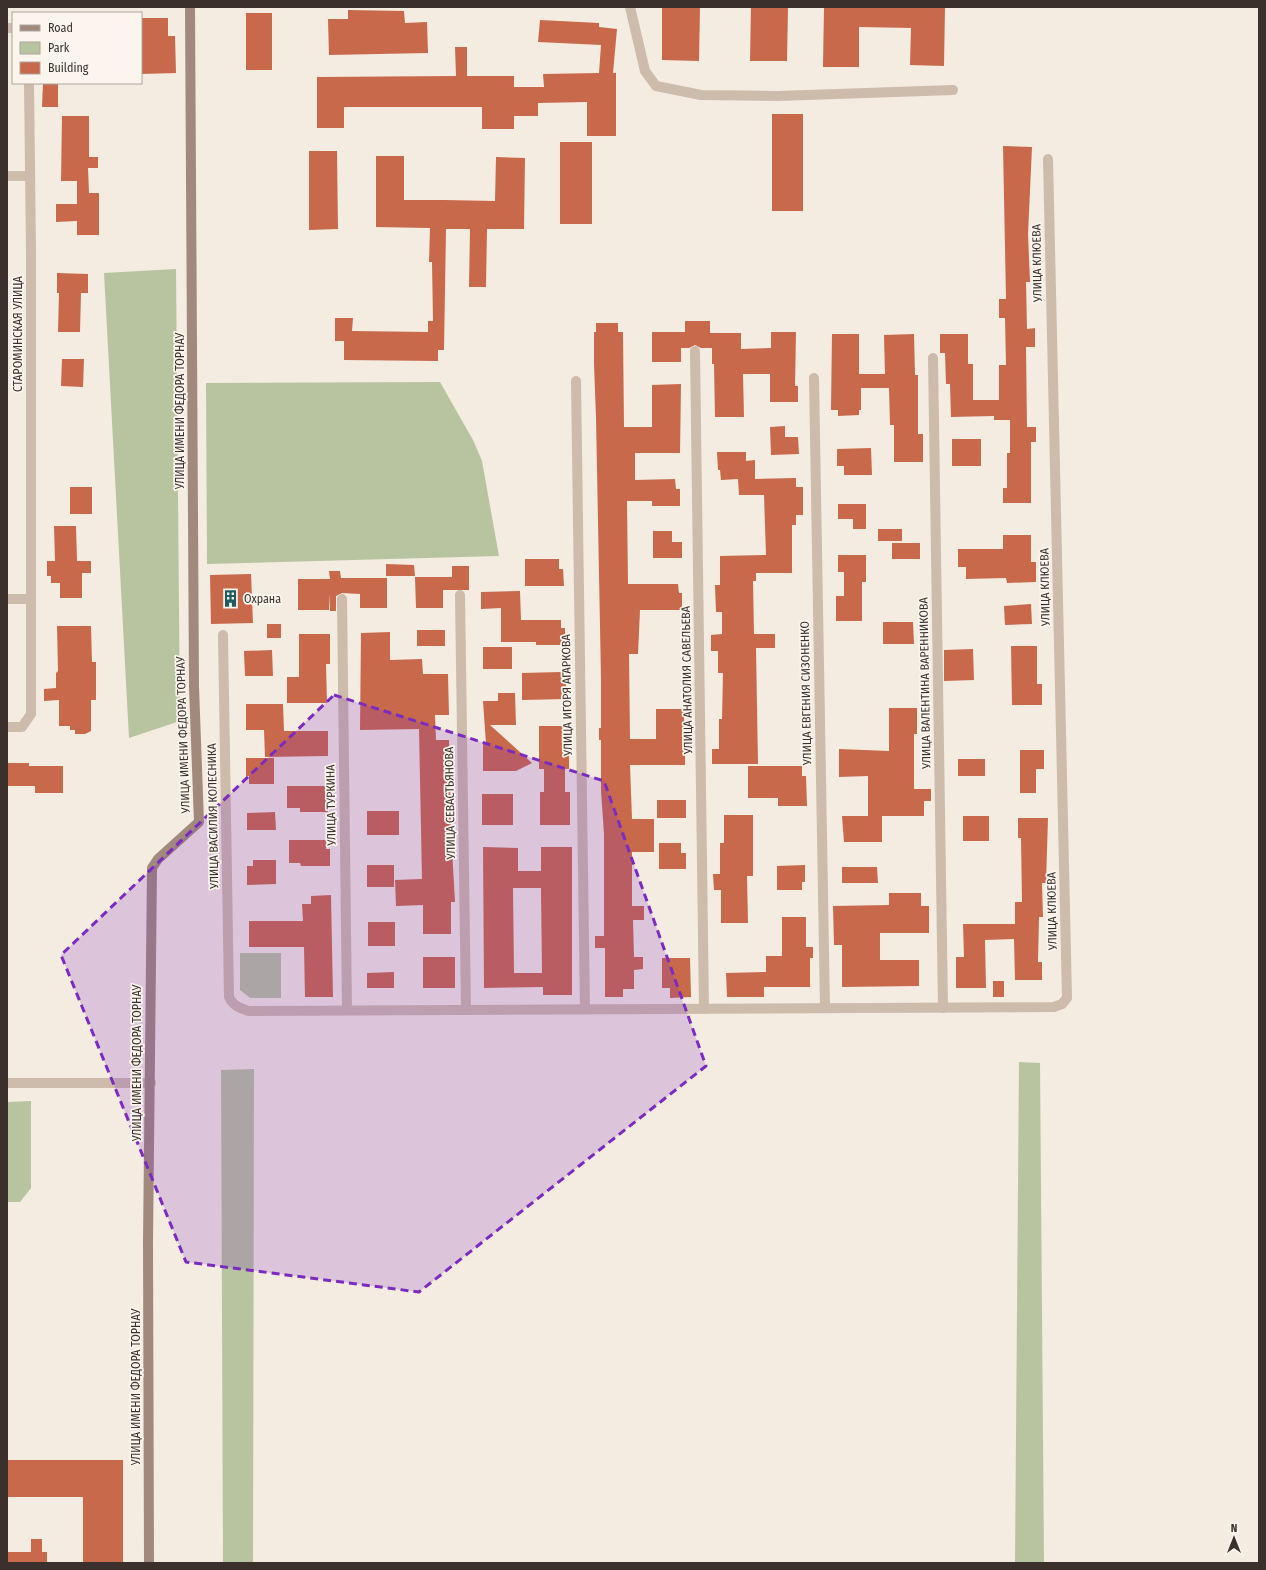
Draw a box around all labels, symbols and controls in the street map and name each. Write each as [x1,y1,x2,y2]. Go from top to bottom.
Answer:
legend [12,12,142,84]
text: Road [48,21,73,35]
text: Park [48,41,70,55]
text: Building [48,61,89,75]
street label: УЛИЦА КЛЮЕВА [1029,223,1045,303]
street label: СТАРОМИНСКАЯ УЛИЦА [11,275,25,392]
street label: УЛИЦА ИМЕНИ ФЕДОРА ТОРНАУ [173,332,187,490]
street label: УЛИЦА КЛЮЕВА [1037,547,1053,627]
building icon: Охрана [221,589,241,609]
place label: Охрана [244,592,281,606]
street label: УЛИЦА ВАЛЕНТИНА ВАРЕННИКОВА [916,596,934,770]
street label: УЛИЦА АНАТОЛИЯ САВЕЛЬЕВА [679,605,695,755]
street label: УЛИЦА ЕВГЕНИЯ СИЗОНЕНКО [798,621,814,766]
street label: УЛИЦА ИГОРЯ АГАРКОВА [559,633,575,757]
street label: УЛИЦА ИМЕНИ ФЕДОРА ТОРНАУ [173,656,193,815]
street label: УЛИЦА ВАСИЛИЯ КОЛЕСНИКА [205,742,221,890]
street label: УЛИЦА СЕВАСТЬЯНОВА [442,746,458,860]
street label: УЛИЦА ТУРКИНА [323,764,339,847]
street label: УЛИЦА КЛЮЕВА [1044,871,1060,951]
street label: УЛИЦА ИМЕНИ ФЕДОРА ТОРНАУ [130,984,144,1142]
street label: УЛИЦА ИМЕНИ ФЕДОРА ТОРНАУ [129,1308,143,1466]
north arrow [1214,1518,1254,1558]
text: N [1231,1522,1237,1535]

